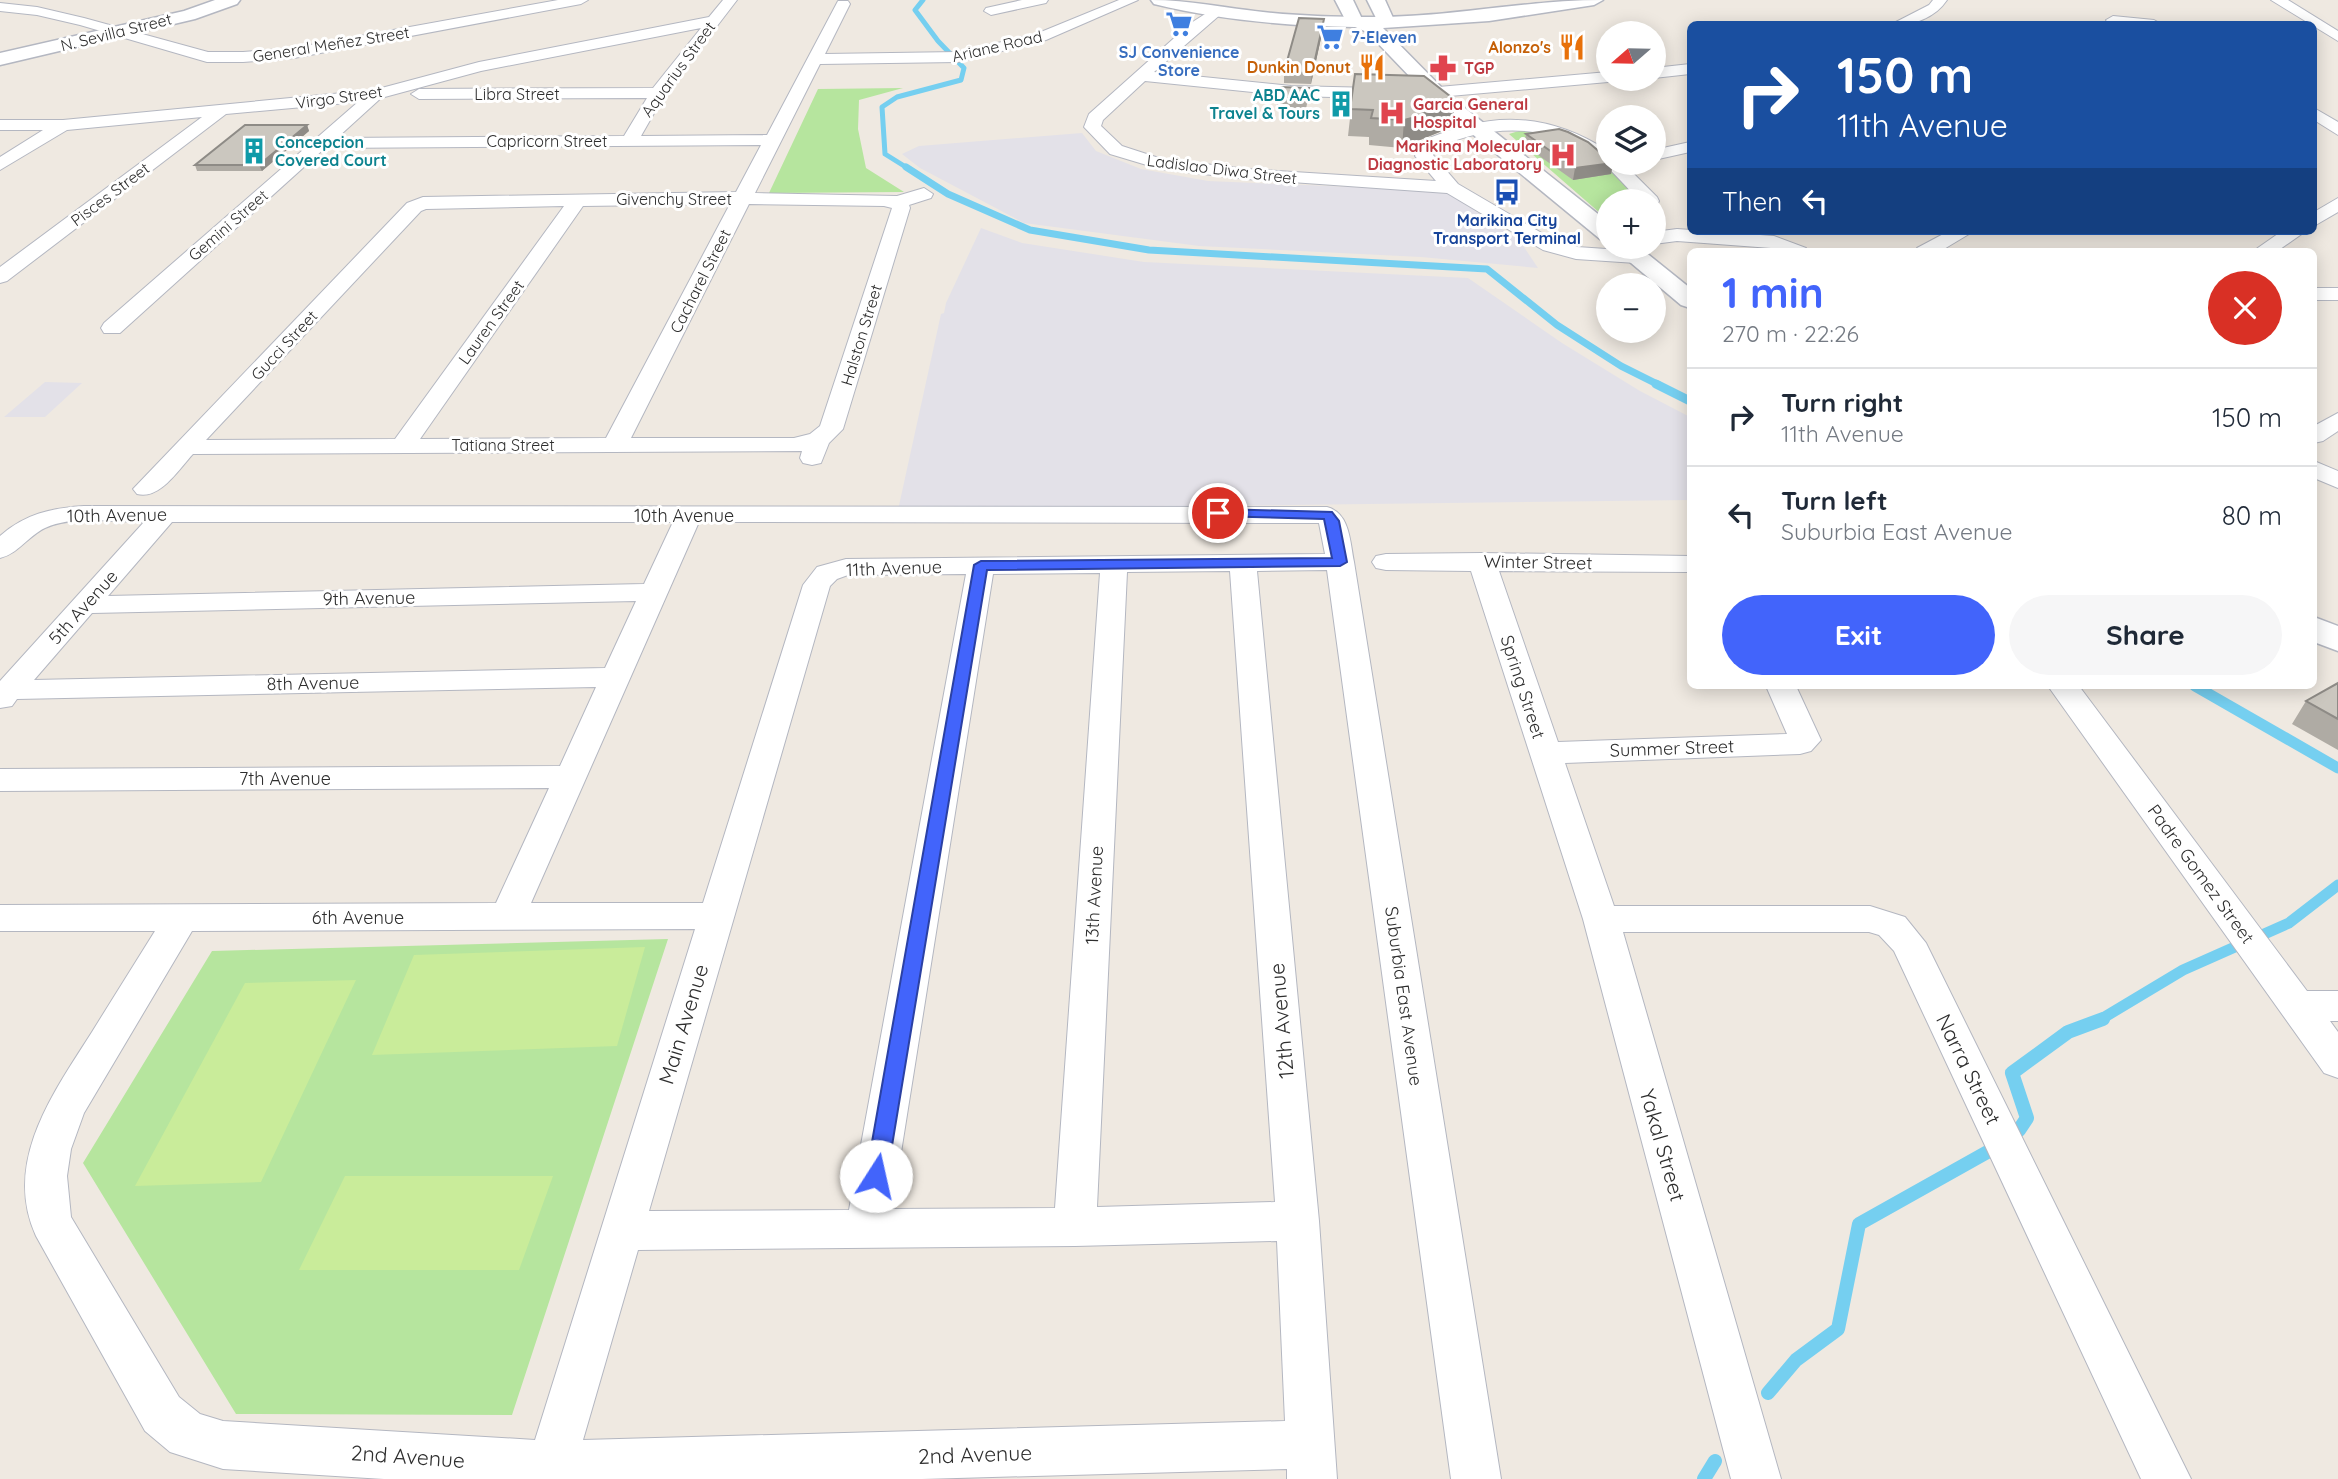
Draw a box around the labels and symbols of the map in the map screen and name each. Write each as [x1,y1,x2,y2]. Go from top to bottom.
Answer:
street label: N. Sevilla Street [58,9,174,55]
supermarket icon: SJ Convenience Store [1164,9,1194,39]
street label: Aquarius Street [637,17,719,121]
north arrow [1596,21,1666,91]
street label: General Meñez Street [251,22,411,66]
supermarket icon: 7-Eleven [1315,22,1345,52]
street label: Ariane Road [950,26,1044,66]
place label: 7-Eleven [1351,27,1417,47]
restaurant icon: Alonzo's [1557,32,1587,62]
place label: Alonzo's [1488,37,1551,57]
place label: SJ Convenience Store [1119,42,1239,80]
restaurant icon: Dunkin Donut [1357,52,1387,82]
pharmacy icon: TGP [1428,53,1458,83]
place label: Dunkin Donut [1247,57,1351,77]
place label: TGP [1464,58,1495,78]
street label: Virgo Street [294,81,384,113]
street label: Libra Street [474,84,560,104]
place label: ABD AAC Travel & Tours [1209,85,1320,123]
building icon: ABD AAC Travel & Tours [1326,89,1356,119]
place label: Garcia General Hospital [1413,94,1528,132]
hospital icon: Garcia General Hospital [1377,98,1407,128]
street label: Capricorn Street [487,131,607,151]
place label: Concepcion Covered Court [275,132,387,170]
building icon: Concepcion Covered Court [239,136,269,166]
place label: Marikina Molecular Diagnostic Laboratory [1368,136,1542,174]
hospital icon: Marikina Molecular Diagnostic Laboratory [1548,140,1578,170]
street label: Ladislao Diwa Street [1146,150,1298,188]
street label: Pisces Street [67,158,153,230]
bus stop icon: Marikina City Transport Terminal [1492,177,1522,207]
street label: Gemini Street [184,185,272,265]
street label: Givenchy Street [616,189,732,209]
place label: Marikina City Transport Terminal [1433,210,1581,248]
street label: Cacharel Street [665,226,735,336]
street label: Lauren Street [454,276,528,368]
street label: Halston Street [836,282,886,388]
street label: Gucci Street [247,306,321,384]
street label: Tatiana Street [451,435,555,455]
pin [1188,483,1248,543]
street label: 10th Avenue [67,503,167,527]
street label: 10th Avenue [634,504,734,527]
street label: Winter Street [1483,550,1593,574]
street label: 11th Avenue [846,555,942,581]
street label: 5th Avenue [43,565,123,649]
street label: 9th Avenue [322,586,416,610]
street label: Spring Street [1495,632,1551,742]
street label: 8th Avenue [267,671,359,695]
street label: Summer Street [1609,734,1735,762]
street label: 7th Avenue [239,767,331,790]
street label: Padre Gomez Street [2143,800,2259,948]
street label: 13th Avenue [1080,845,1108,945]
street label: Suburbia East Avenue [1380,905,1428,1087]
street label: 6th Avenue [312,906,404,929]
street label: Main Avenue [652,961,714,1087]
street label: 12th Avenue [1263,962,1299,1080]
street label: Narra Street [1931,1009,2007,1129]
street label: Yakal Street [1635,1086,1691,1204]
position arrow [839,1139,913,1213]
street label: 2nd Avenue [350,1439,466,1473]
street label: 2nd Avenue [918,1439,1032,1469]

